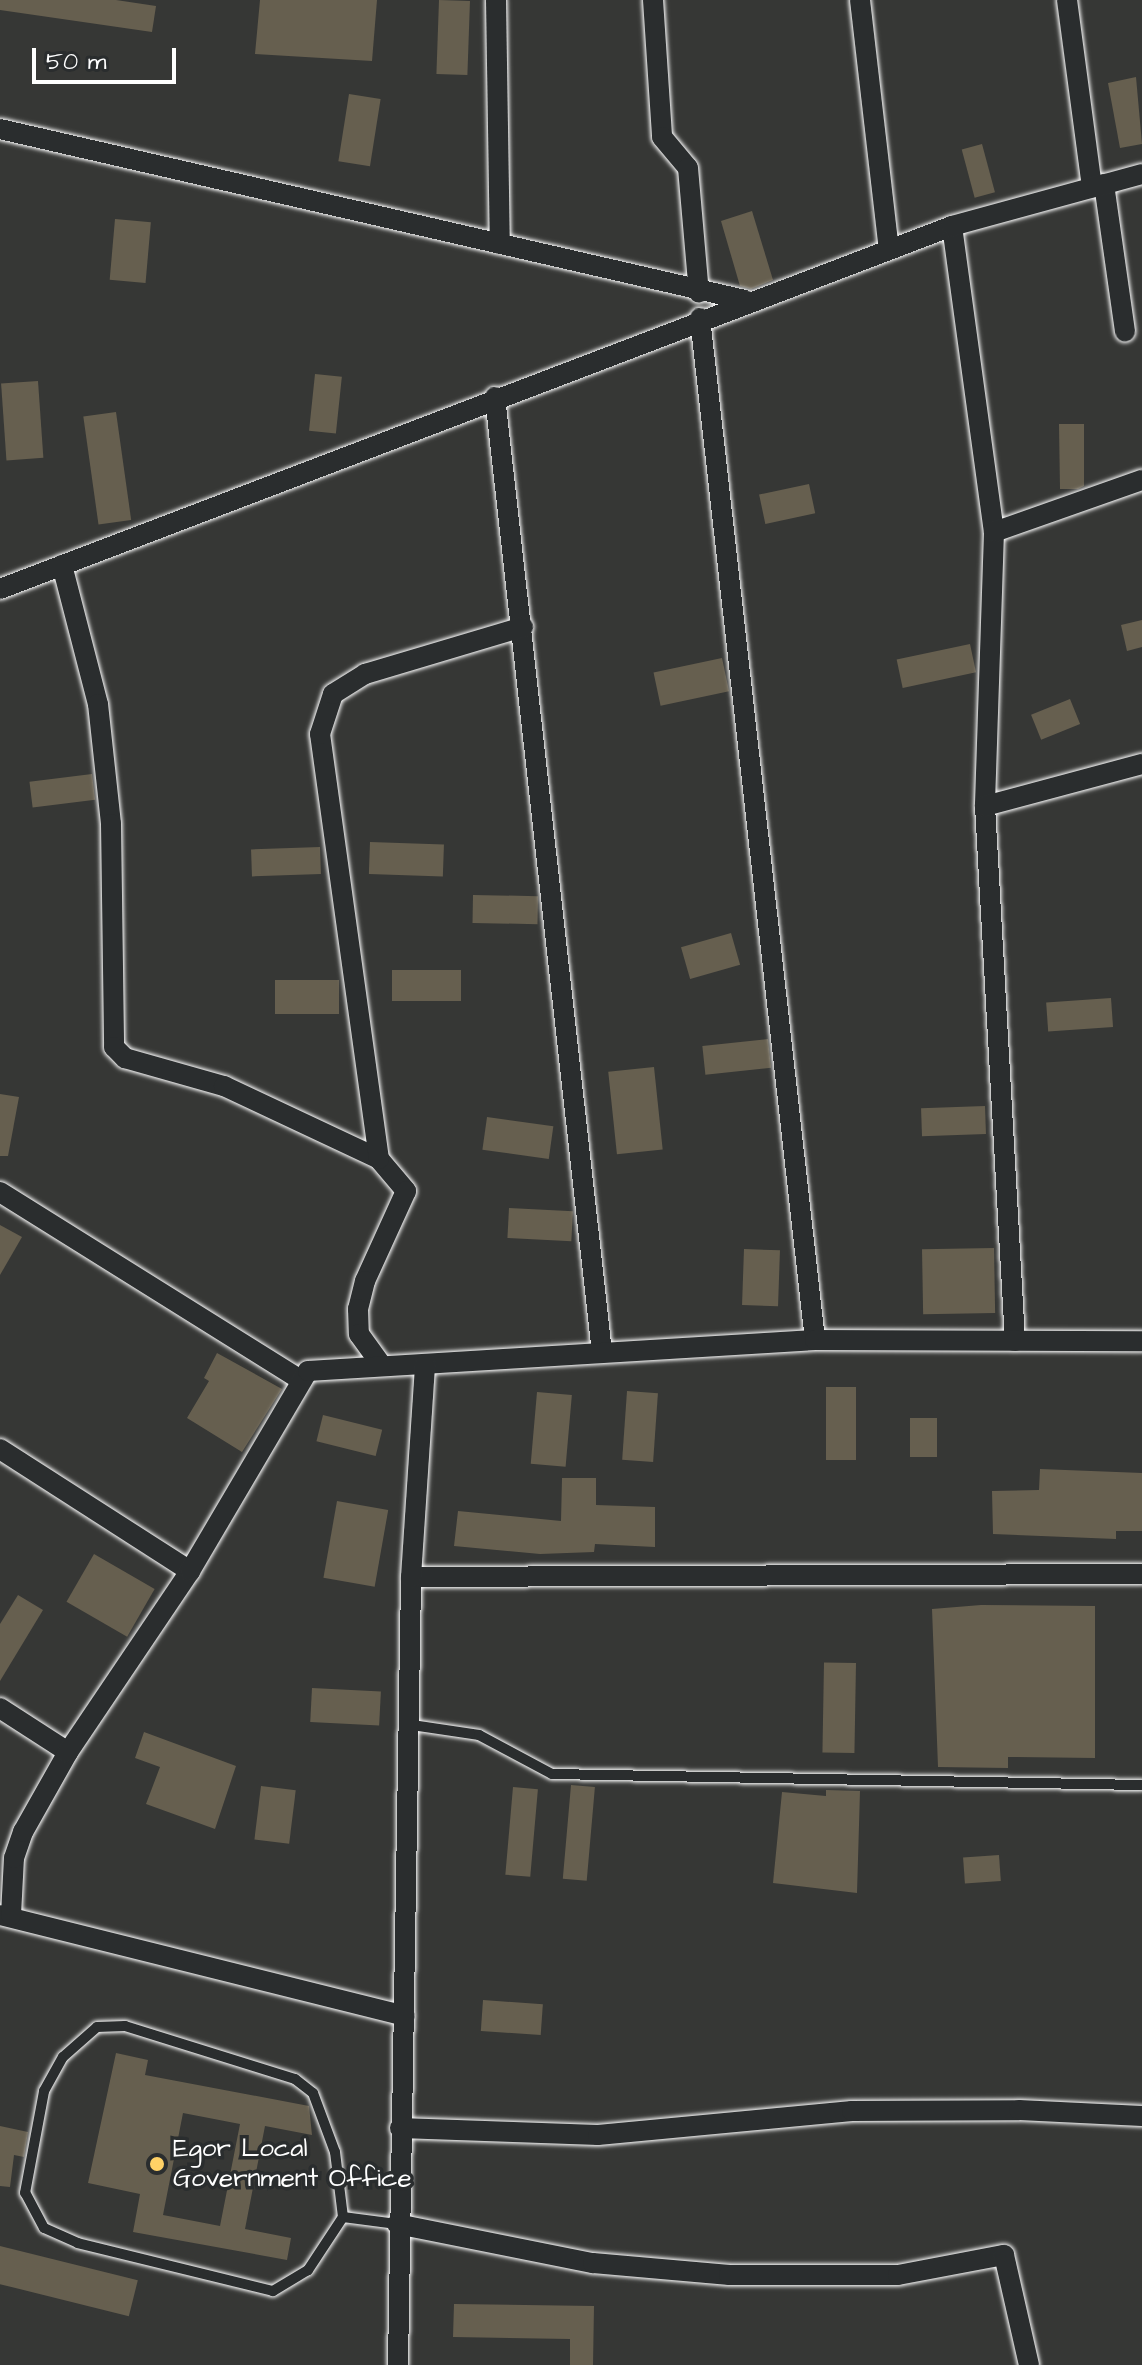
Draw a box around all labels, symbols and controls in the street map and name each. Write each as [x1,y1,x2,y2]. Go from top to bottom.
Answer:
scale bar [36,32,180,82]
text: 50 m [46,45,106,79]
place label: Egor Local Government Office [173,2133,411,2194]
marker: Egor Local Government Office [148,2155,166,2173]

